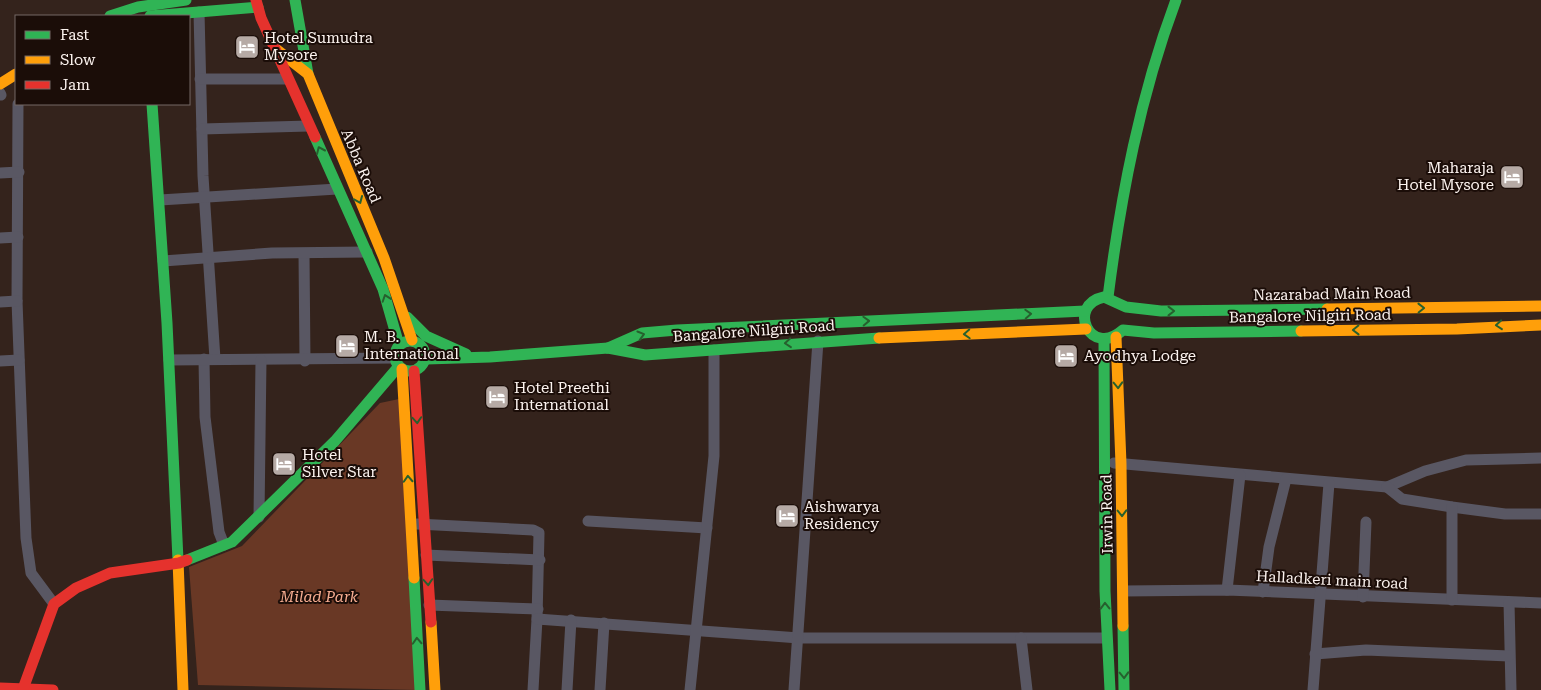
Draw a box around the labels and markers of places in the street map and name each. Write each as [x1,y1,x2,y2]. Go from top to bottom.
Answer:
place label: Hotel Sumudra Mysore [264,29,373,64]
hotel icon: Hotel Sumudra Mysore [234,34,260,60]
place label: Maharaja Hotel Mysore [1397,159,1494,194]
hotel icon: Maharaja Hotel Mysore [1499,164,1525,190]
place label: M. B. International [364,328,459,363]
hotel icon: M. B. International [334,333,360,359]
hotel icon: Ayodhya Lodge [1053,343,1079,369]
place label: Ayodhya Lodge [1084,347,1196,365]
place label: Hotel Preethi International [514,379,610,414]
hotel icon: Hotel Preethi International [484,384,510,410]
place label: Hotel Silver Star [302,446,376,481]
hotel icon: Hotel Silver Star [271,451,297,477]
place label: Aishwarya Residency [804,498,879,533]
hotel icon: Aishwarya Residency [774,503,800,529]

